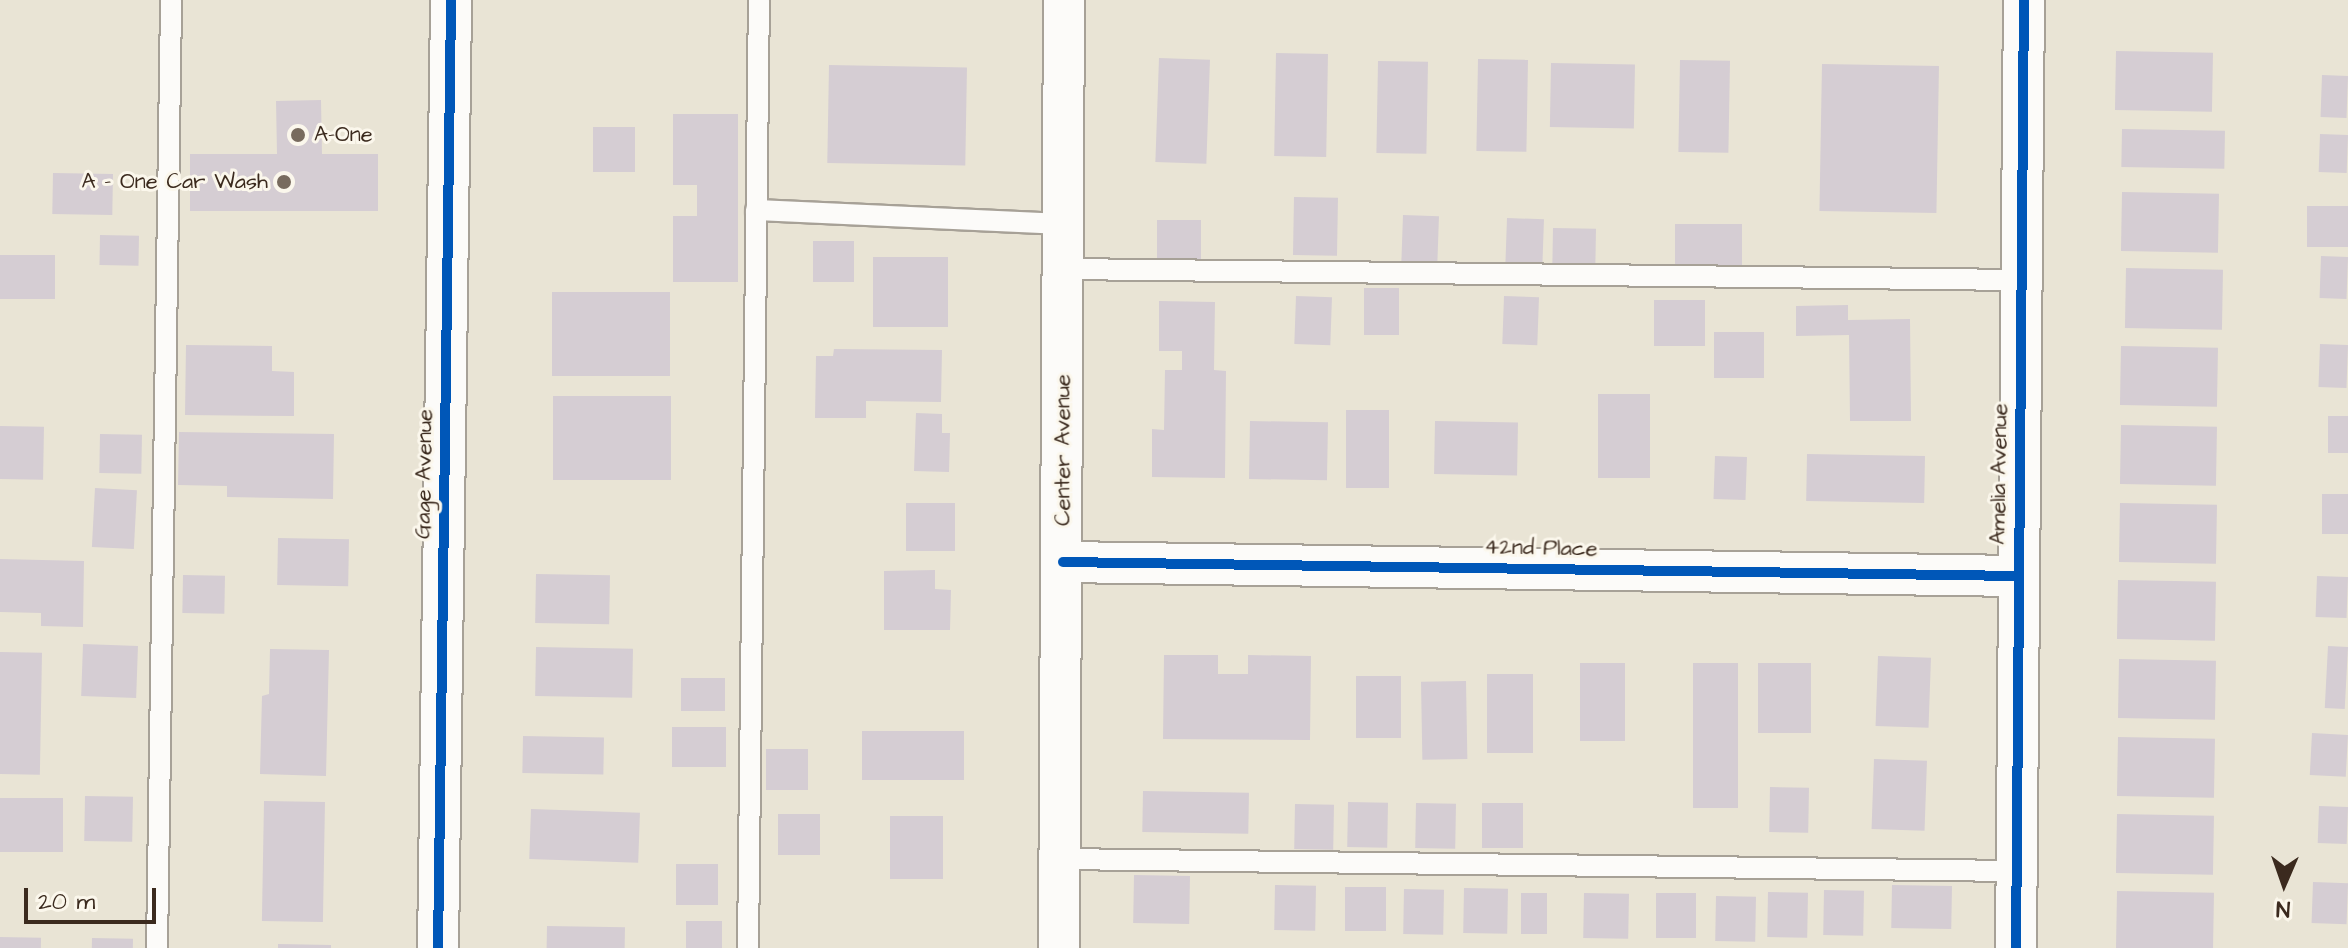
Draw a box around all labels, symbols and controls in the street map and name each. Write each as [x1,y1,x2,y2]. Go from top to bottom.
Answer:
place label: A-One [314,122,373,148]
marker: A-One [289,126,307,144]
place label: A - One Car Wash [81,169,268,195]
marker: A - One Car Wash [275,173,293,191]
street label: Center Avenue [1050,374,1076,526]
street label: Amelia Avenue [1985,403,2013,545]
street label: Gage Avenue [410,409,438,539]
street label: 42nd Place [1484,534,1598,562]
north arrow [2244,844,2324,924]
scale bar [28,872,160,922]
text: 20 m [38,885,95,919]
text: N [2276,893,2291,924]

